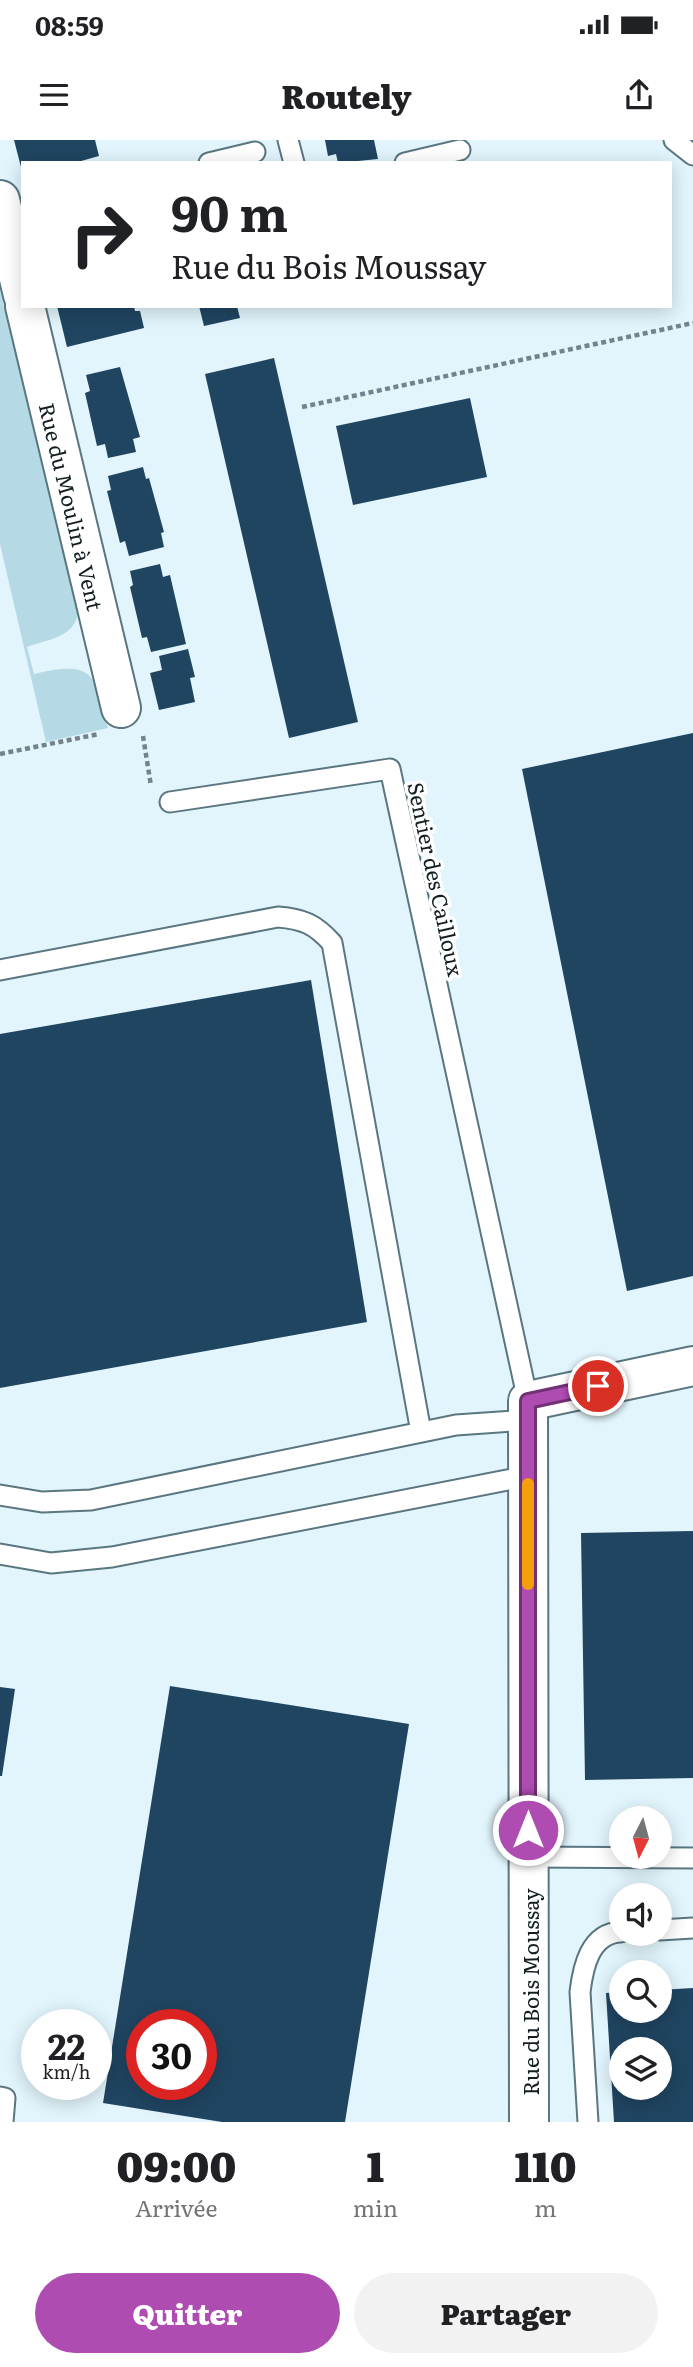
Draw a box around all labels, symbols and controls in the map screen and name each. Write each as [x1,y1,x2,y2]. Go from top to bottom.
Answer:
text: 08:59 [35,5,104,44]
text: Routely [281,71,412,119]
icon: menu [35,76,73,114]
icon: share [620,76,658,114]
text: 90 m [171,174,288,247]
icon: right [56,189,147,280]
text: Rue du Bois Moussay [171,241,486,289]
street label: Rue du Moulin à Vent [33,399,113,614]
street label: Sentier des Cailloux [401,779,473,979]
pin [568,1356,628,1416]
icon: arrive [579,1367,617,1405]
position arrow [491,1793,565,1867]
north arrow [609,1806,672,1869]
map controls [609,1806,672,2100]
button: sound [609,1883,672,1946]
street label: Rue du Bois Moussay [514,1888,545,2096]
button: search [609,1960,672,2023]
speed limit sign: 30 [126,2009,217,2100]
text: 22 [48,2019,85,2071]
button: layers [609,2037,672,2100]
text: km/h [43,2058,90,2085]
text: 09:00 [117,2133,236,2195]
text: 1 [367,2133,384,2195]
text: 110 [515,2133,576,2195]
text: Arrivée [135,2190,217,2224]
text: min [353,2190,398,2224]
text: m [534,2190,557,2224]
button: Quitter [35,2273,340,2353]
button: Partager [354,2273,658,2353]

